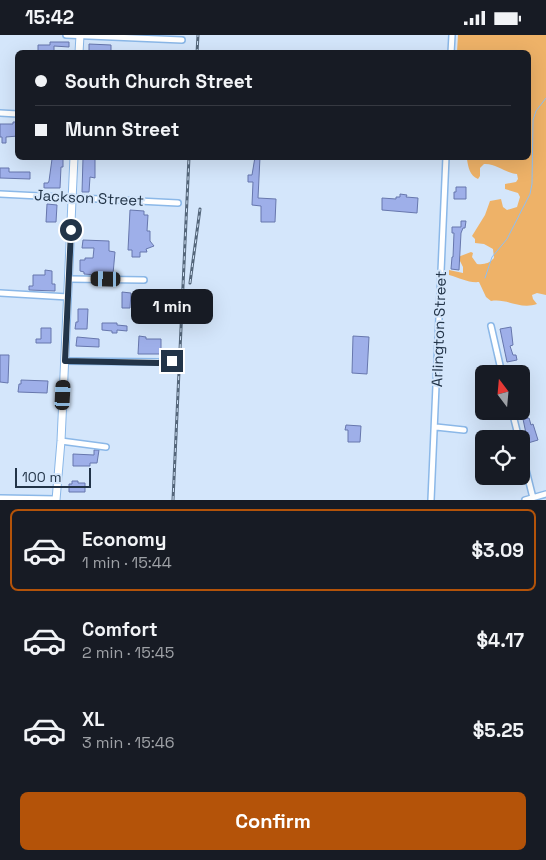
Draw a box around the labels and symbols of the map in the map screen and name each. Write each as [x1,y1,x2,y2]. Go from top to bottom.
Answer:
street label: Jackson Street [34,185,144,210]
route start [60,219,82,241]
car [90,271,121,287]
street label: Arlington Street [427,271,450,387]
callout: 1 min [131,289,213,323]
route end [161,350,183,372]
north arrow [475,365,530,420]
car [54,380,71,410]
scale bar [15,465,91,488]

